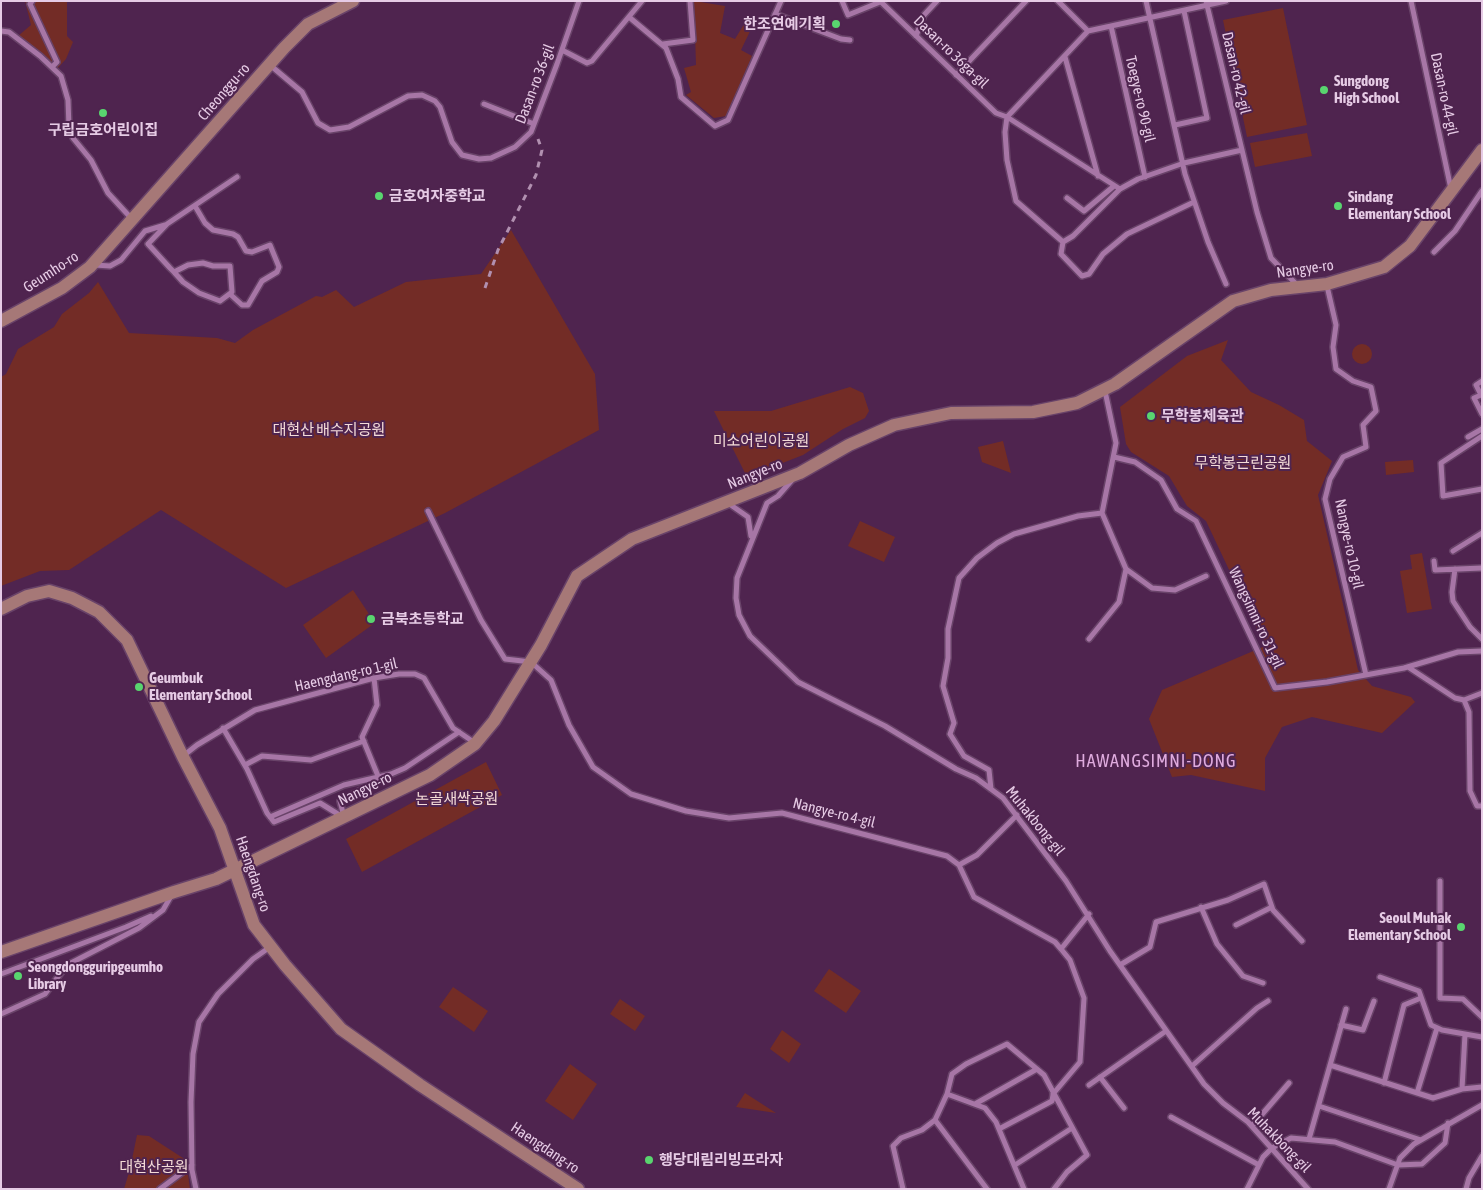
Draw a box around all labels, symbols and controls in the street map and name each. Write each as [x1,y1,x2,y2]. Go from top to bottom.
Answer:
street label: Dasan-ro 36ga-gil [910,12,992,92]
place label: 한조연예기획 [743,15,826,33]
marker: 한조연예기획 [830,18,842,30]
street label: Dasan-ro 42-gil [1218,30,1254,116]
street label: Dasan-ro 36-gil [512,42,558,126]
street label: Dasan-ro 44-gil [1426,51,1462,137]
street label: Toegye-ro 90-gil [1121,54,1159,144]
street label: Cheonggu-ro [194,60,254,124]
place label: Sungdong High School [1334,72,1399,107]
marker: Sungdong High School [1318,84,1330,96]
marker: 구립금호어린이집 [97,107,109,119]
place label: 구립금호어린이집 [48,121,158,139]
place label: 금호여자중학교 [389,187,486,205]
place label: Sindang Elementary School [1348,188,1451,223]
marker: 금호여자중학교 [373,190,385,202]
marker: Sindang Elementary School [1332,200,1344,212]
street label: Geumho-ro [20,247,82,297]
street label: Nangye-ro [1275,256,1335,282]
place label: 무학봉체육관 [1161,407,1244,425]
marker: 무학봉체육관 [1145,410,1157,422]
park label: 대현산 배수지공원 [273,421,385,439]
park label: 미소어린이공원 [713,432,809,450]
park label: 무학봉근린공원 [1195,454,1291,472]
street label: Nangye-ro [725,455,785,493]
street label: Nangye-ro 10-gil [1331,497,1367,591]
street label: Wangsimni-ro 31-gil [1225,565,1287,671]
place label: 금북초등학교 [381,610,464,628]
marker: 금북초등학교 [365,613,377,625]
street label: Haengdang-ro 1-gil [293,654,399,696]
place label: Geumbuk Elementary School [149,669,252,704]
marker: Geumbuk Elementary School [133,681,145,693]
district label: HAWANGSIMNI-DONG [1073,750,1239,772]
street label: Nangye-ro [335,768,395,810]
street label: Muhakbong-gil [1002,783,1068,859]
park label: 논골새싹공원 [416,790,498,808]
street label: Nangye-ro 4-gil [791,794,877,832]
street label: Haengdang-ro [232,834,274,914]
place label: Seoul Muhak Elementary School [1348,909,1451,944]
marker: Seoul Muhak Elementary School [1455,921,1467,933]
place label: Seongdongguripgeumho Library [28,958,163,993]
marker: Seongdongguripgeumho Library [12,970,24,982]
street label: Muhakbong-gil [1243,1104,1315,1176]
street label: Haengdang-ro [507,1118,583,1178]
place label: 행당대림리빙프라자 [659,1151,783,1169]
marker: 행당대림리빙프라자 [643,1154,655,1166]
park label: 대현산공원 [120,1158,188,1176]

